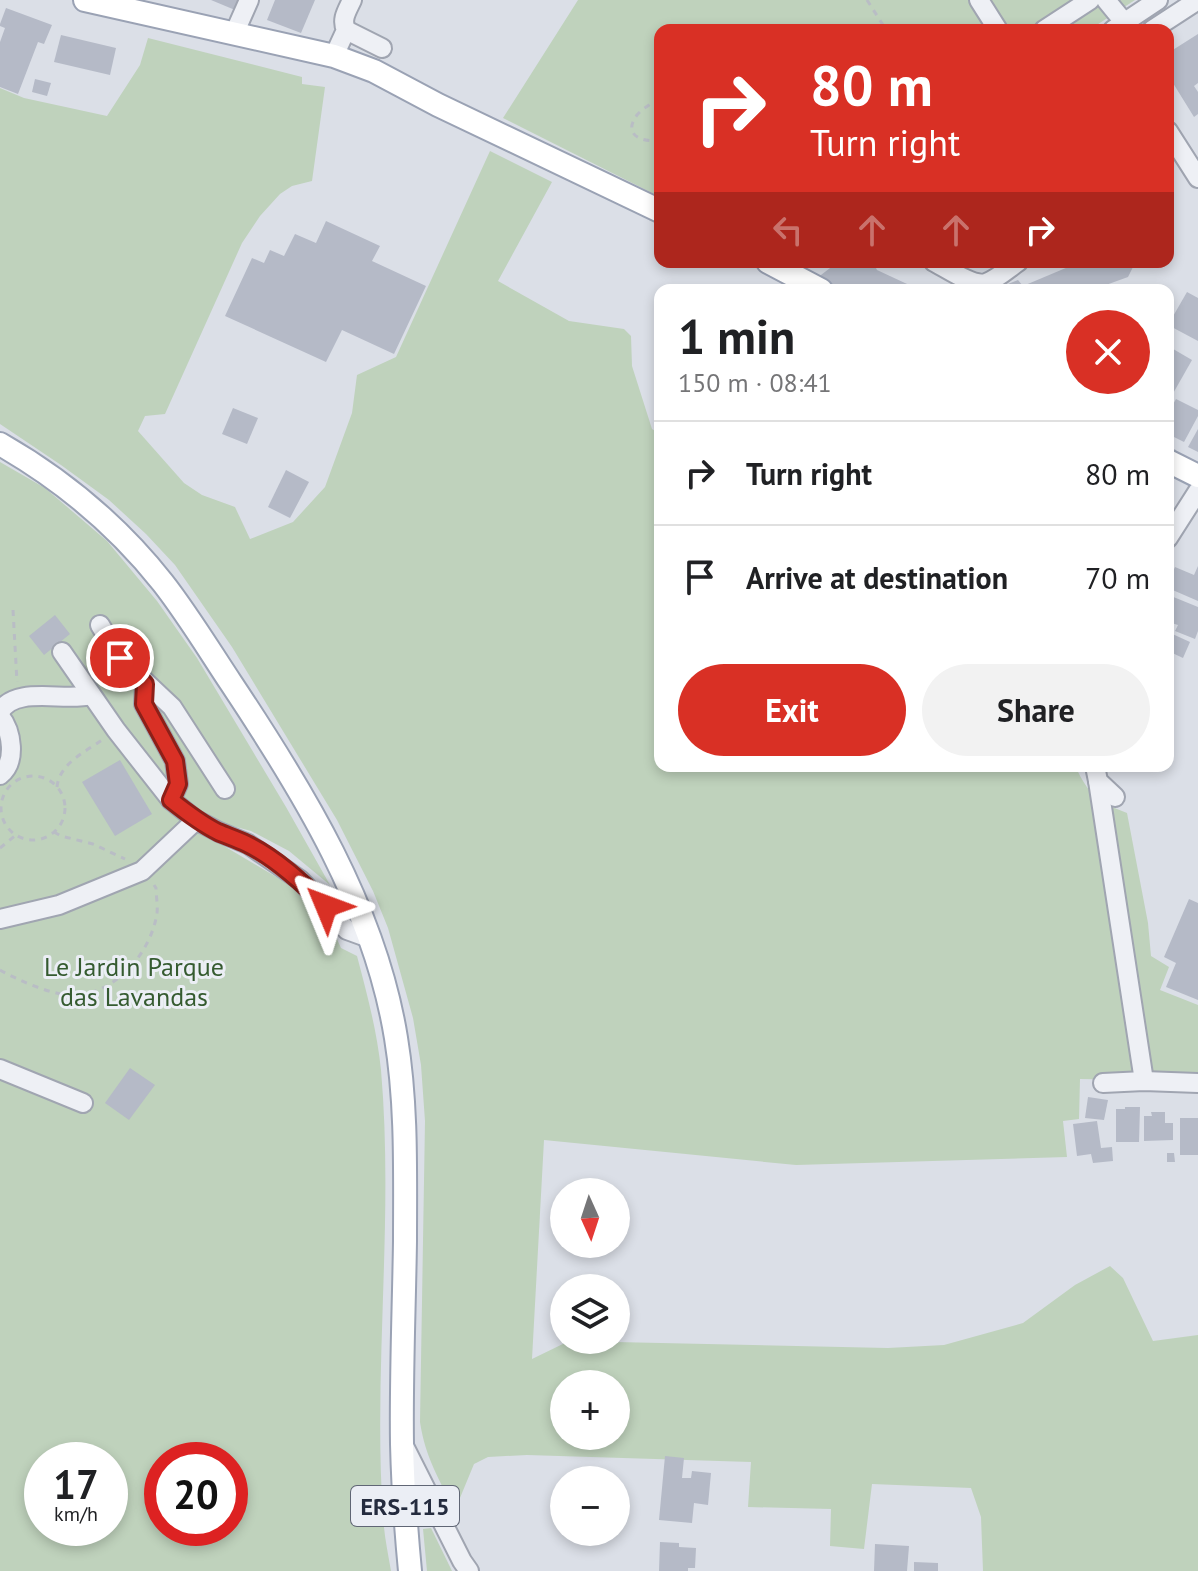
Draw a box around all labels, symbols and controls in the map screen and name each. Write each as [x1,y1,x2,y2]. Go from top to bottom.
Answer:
text: 80 m [810,49,933,121]
icon: right [678,56,782,160]
text: Turn right [810,119,960,166]
icon: left [766,208,810,252]
icon: ahead [850,208,894,252]
icon: ahead [934,208,978,252]
icon: right [1018,208,1062,252]
text: 1 min [678,305,795,367]
button: close [1066,310,1150,394]
text: 150 m · 08:41 [678,366,832,399]
icon: right [678,451,722,495]
text: Turn right [746,454,872,493]
text: 80 m [1085,454,1150,493]
icon: arrive [678,555,722,599]
text: Arrive at destination [746,558,1008,597]
text: 70 m [1085,558,1150,597]
pin [86,624,154,692]
icon: arrive [98,636,142,680]
button: Exit [678,664,906,756]
button: Share [922,664,1150,756]
position arrow [284,864,368,948]
park label: Le Jardin Parque das Lavandas [44,950,224,1013]
north arrow [550,1178,630,1258]
map controls [550,1178,630,1546]
button: layers [550,1274,630,1354]
button: + [550,1370,630,1450]
speed limit sign: 20 [144,1442,248,1546]
text: 17 [53,1458,99,1510]
button: − [550,1466,630,1546]
road number: ERS-115 [351,1486,459,1526]
text: km/h [54,1501,98,1527]

